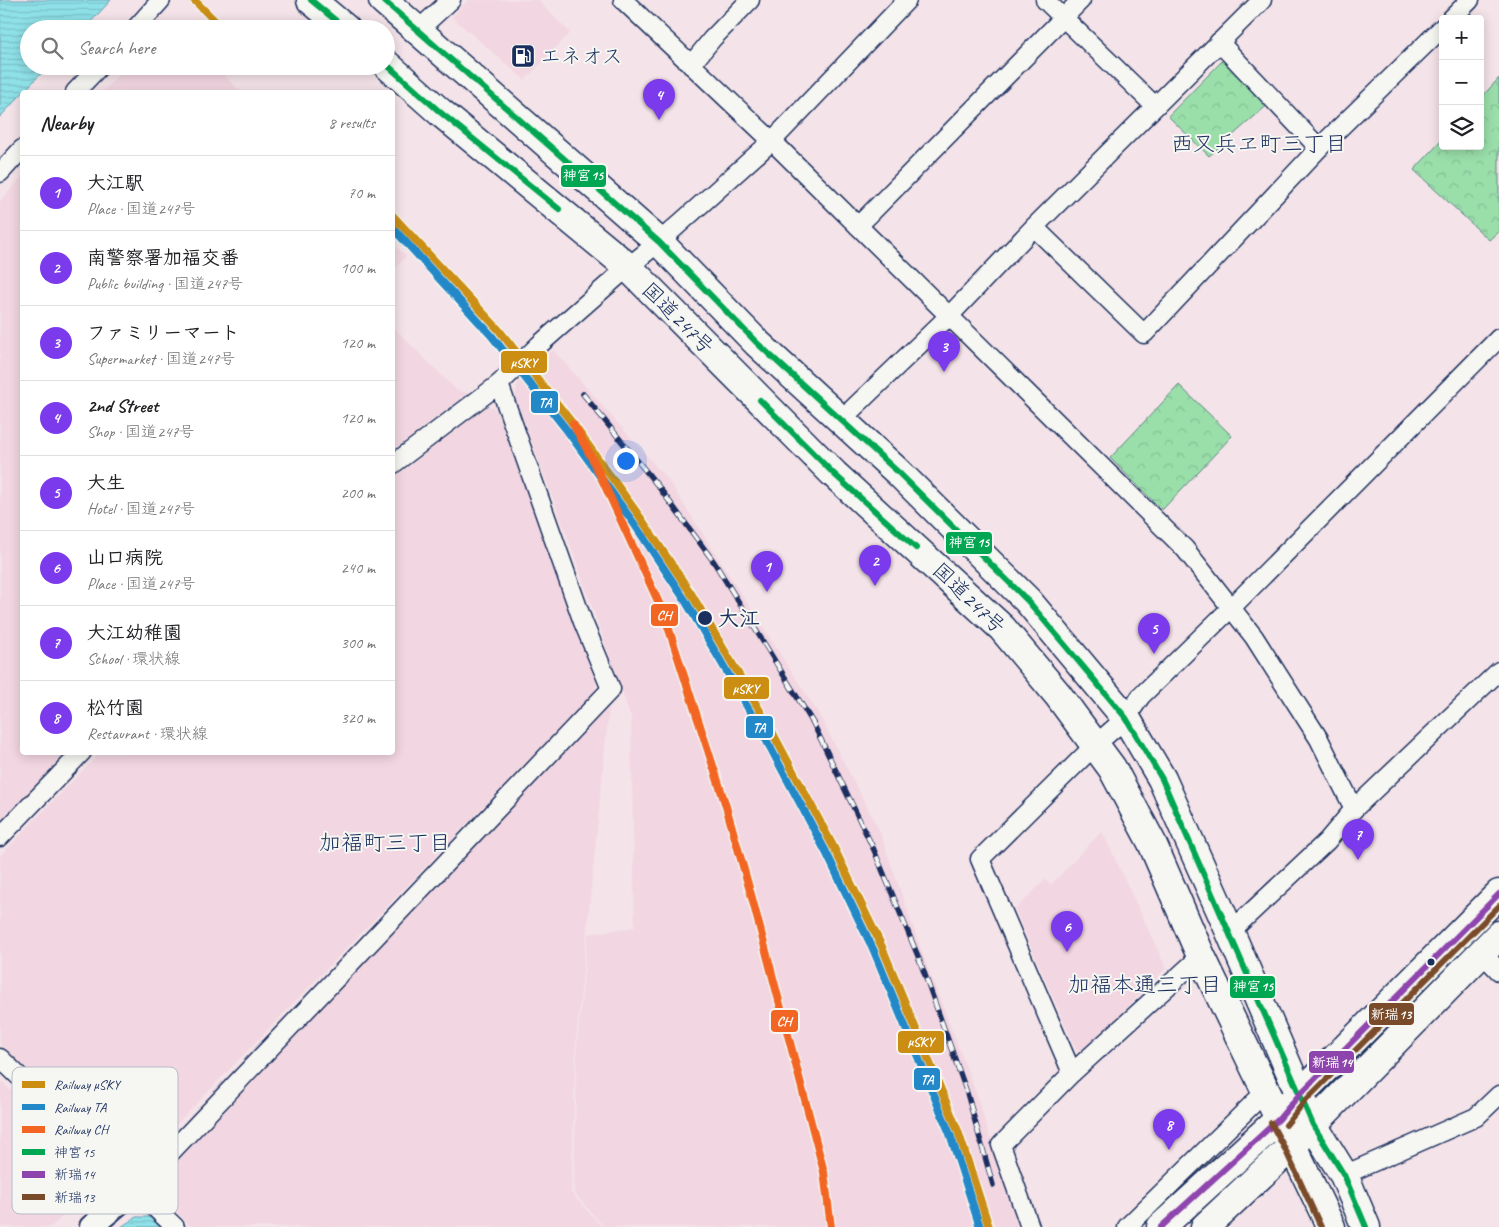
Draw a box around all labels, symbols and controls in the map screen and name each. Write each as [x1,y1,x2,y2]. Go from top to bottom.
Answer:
map controls [1439,15,1484,150]
button: + [1439,15,1484,60]
search box [20,20,395,75]
icon: search [38,34,66,62]
text: Search here [78,36,155,60]
fuel station icon: エネオス [510,43,536,69]
place label: エネオス [540,43,623,69]
button: − [1439,60,1484,105]
pin: 4 [643,79,675,120]
button: layers [1439,105,1484,150]
text: Nearby [40,110,93,136]
text: 8 results [328,113,375,133]
district label: 西又兵ヱ町三丁目 [1171,130,1347,158]
line badge: 神宮15 [560,164,607,188]
text: 神宮15 [563,167,605,184]
text: 大江駅 [87,171,144,195]
text: 1 [52,183,60,203]
text: 70 m [348,183,375,203]
text: Place · 国道247号 [87,199,195,219]
text: 南警察署加福交番 [87,246,239,270]
text: 2 [52,258,60,278]
text: 100 m [341,258,375,278]
text: Public building · 国道247号 [87,274,243,294]
street label: 国道247号 [637,277,719,359]
text: ファミリーマート [87,321,240,345]
pin: 3 [928,331,960,372]
text: 3 [52,333,60,353]
text: 120 m [341,333,375,353]
text: Supermarket · 国道247号 [87,349,235,369]
line badge: μSKY [500,350,548,374]
text: μSKY [511,354,540,371]
line badge: TA [530,390,559,414]
text: 2nd Street [87,394,158,418]
text: TA [539,394,552,411]
text: 4 [52,408,60,428]
text: 120 m [341,408,375,428]
text: Shop · 国道247号 [87,422,195,442]
your location [613,448,639,474]
text: 大生 [87,471,125,495]
text: 5 [53,483,59,503]
text: 200 m [341,483,375,503]
text: Hotel · 国道247号 [87,499,195,519]
line badge: 神宮15 [945,531,993,555]
text: 神宮15 [949,534,991,551]
pin: 2 [859,545,891,586]
text: 山口病院 [87,546,163,570]
pin: 1 [751,551,783,592]
street label: 国道247号 [927,557,1011,639]
text: 6 [52,558,60,578]
text: 240 m [341,558,375,578]
text: Place · 国道247号 [87,574,195,594]
line badge: CH [650,603,679,627]
place label: 大江 [718,605,760,631]
text: CH [657,607,674,624]
marker: 大江 [696,609,714,627]
pin: 5 [1138,613,1170,654]
text: 大江幼稚園 [87,621,182,645]
text: 7 [52,633,60,653]
text: 300 m [341,633,375,653]
text: School · 環状線 [87,649,180,669]
line badge: μSKY [723,676,770,700]
text: μSKY [733,680,762,697]
text: 松竹園 [87,696,144,720]
text: 8 [52,708,60,728]
text: 320 m [341,708,375,728]
line badge: TA [745,715,774,739]
text: TA [753,719,766,736]
text: Restaurant · 環状線 [87,724,208,744]
pin: 7 [1342,819,1374,860]
district label: 加福町三丁目 [319,829,451,857]
pin: 6 [1051,911,1083,952]
unlabelled marker [1426,957,1436,967]
district label: 加福本通三丁目 [1068,971,1222,999]
line badge: 神宮15 [1229,975,1276,999]
text: 神宮15 [1233,978,1275,995]
line badge: 新瑞13 [1368,1002,1415,1026]
text: 新瑞13 [1371,1006,1413,1023]
line badge: CH [770,1009,799,1033]
text: CH [777,1013,794,1030]
line badge: μSKY [897,1030,945,1054]
text: μSKY [908,1033,937,1050]
line badge: 新瑞14 [1308,1050,1355,1074]
text: 新瑞14 [1312,1054,1354,1071]
legend [12,1067,178,1214]
line badge: TA [913,1067,941,1091]
text: TA [921,1071,934,1088]
text: Railway μSKY [54,1076,122,1093]
text: Railway TA [54,1099,107,1116]
pin: 8 [1153,1109,1185,1150]
text: Railway CH [54,1121,110,1138]
text: 神宮15 [54,1144,95,1161]
text: 新瑞14 [54,1166,96,1183]
text: 新瑞13 [54,1189,96,1206]

